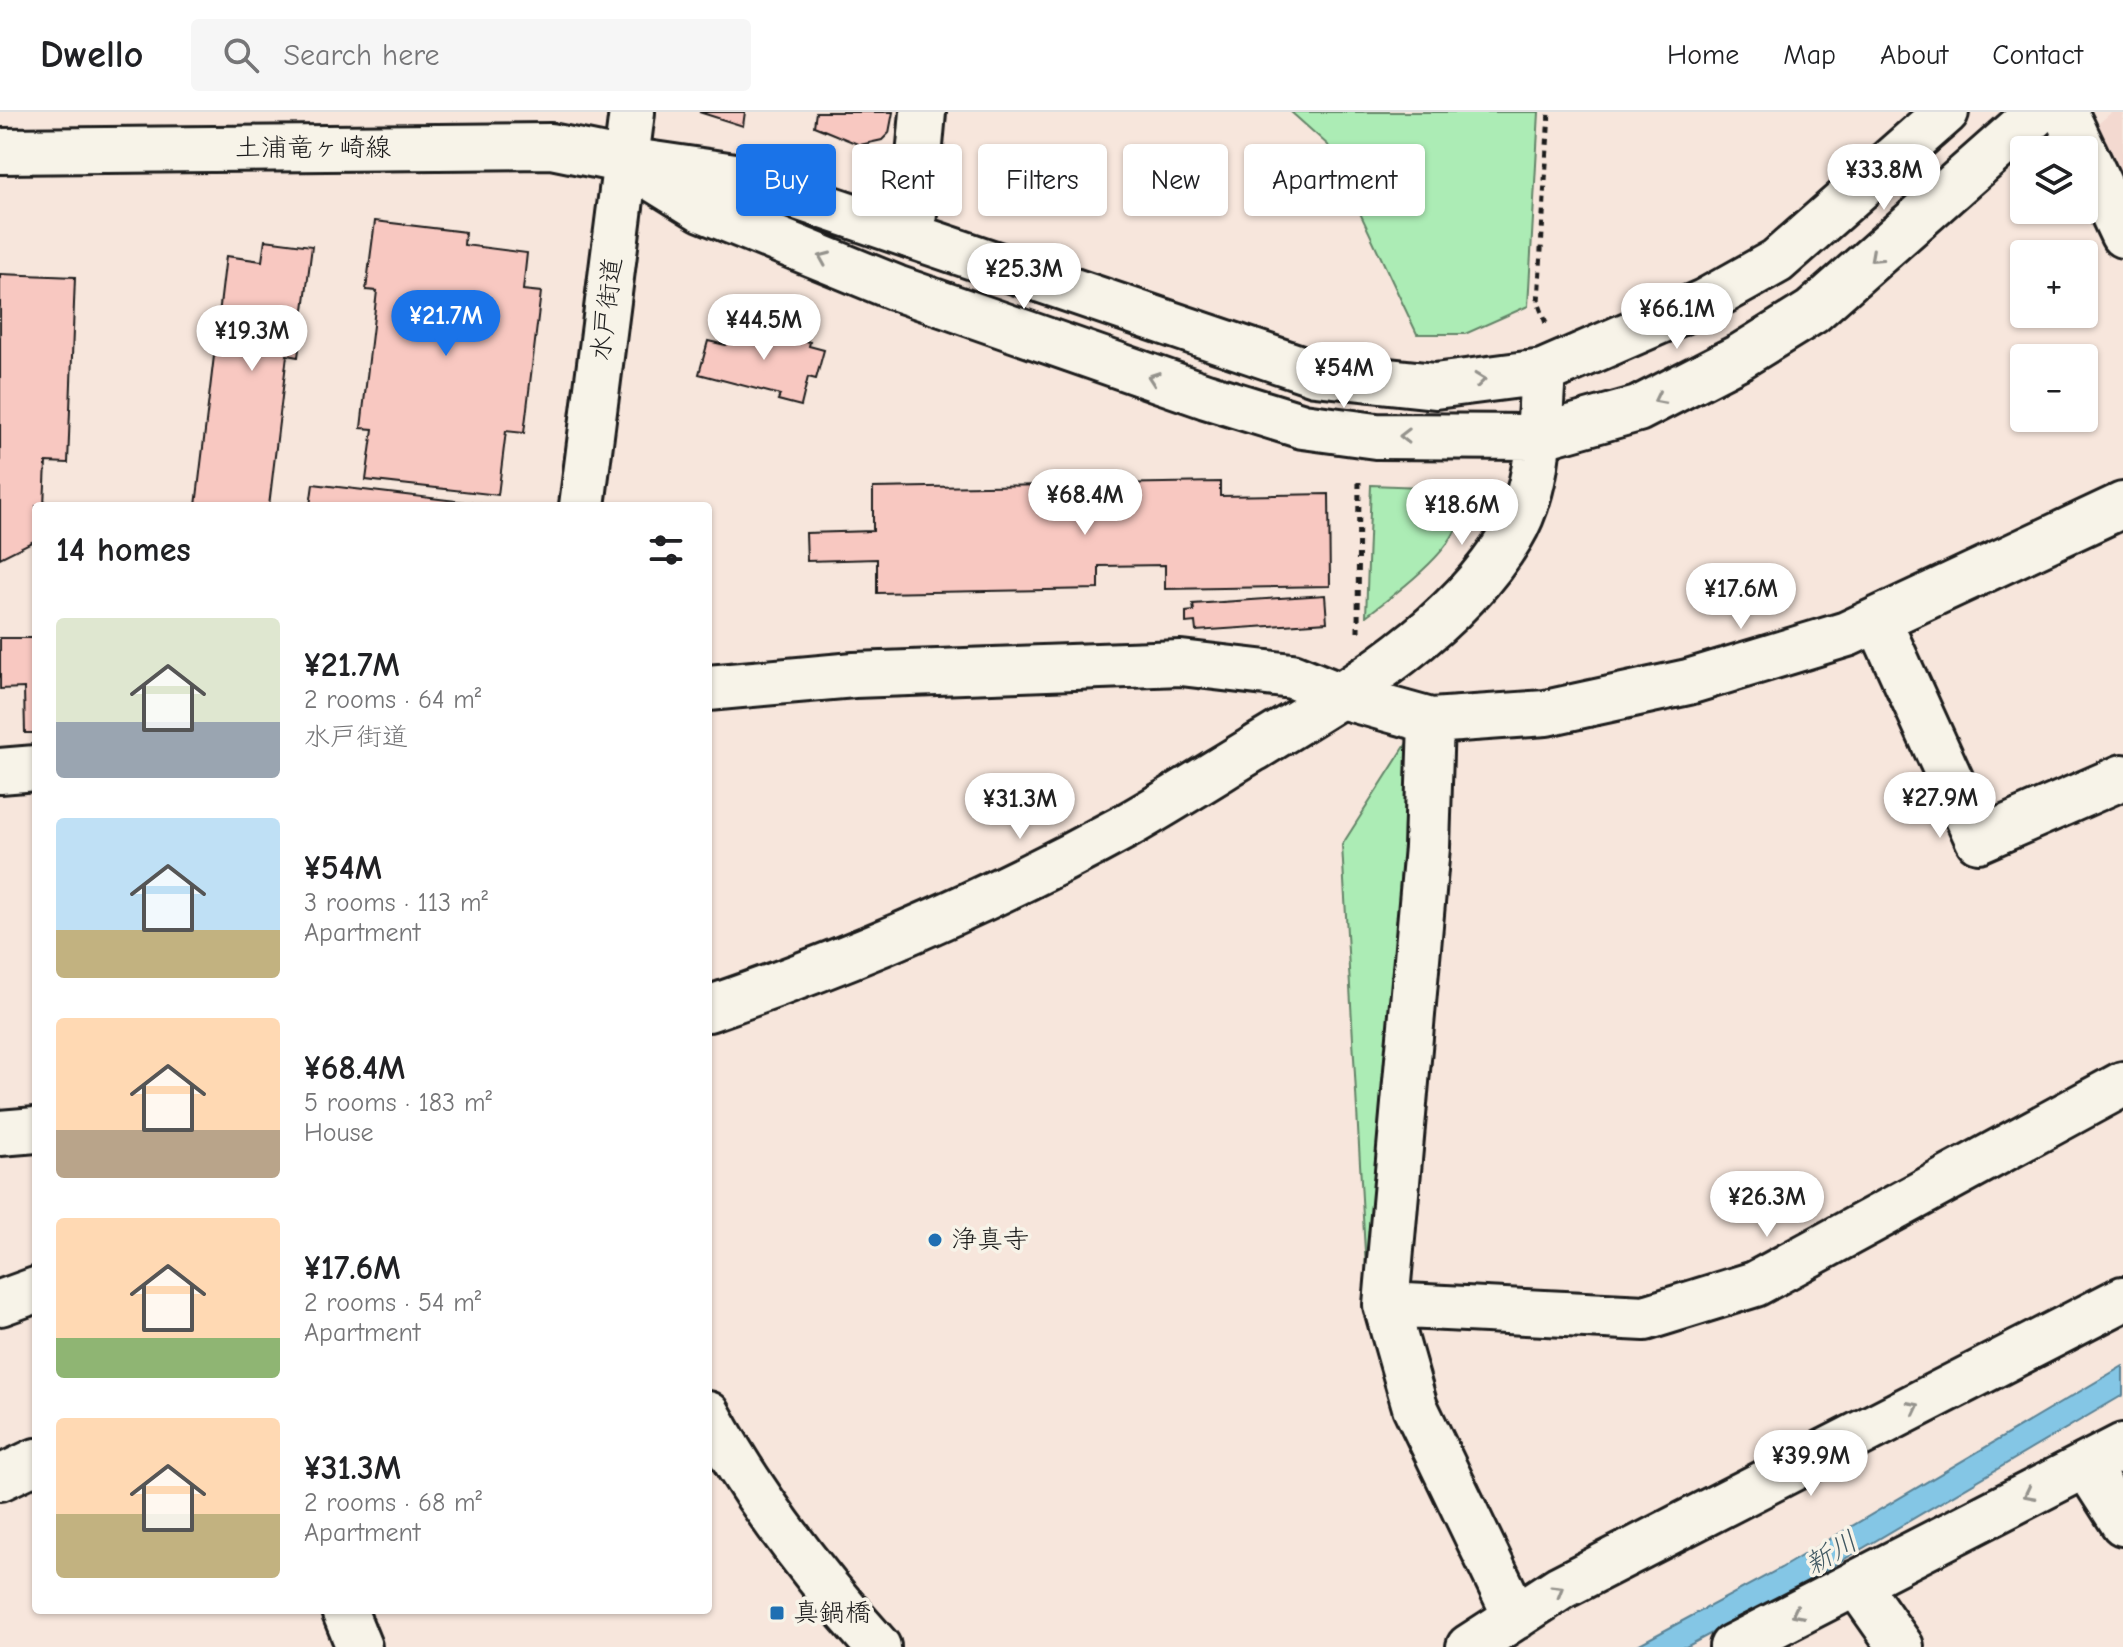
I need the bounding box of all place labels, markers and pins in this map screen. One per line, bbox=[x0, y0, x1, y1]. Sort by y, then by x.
pin: ¥33.8M bbox=[1819, 144, 1949, 212]
pin: ¥25.3M bbox=[959, 243, 1089, 311]
pin: ¥66.1M bbox=[1612, 283, 1742, 351]
pin: ¥21.7M bbox=[381, 290, 511, 358]
pin: ¥44.5M bbox=[699, 294, 829, 362]
pin: ¥19.3M bbox=[187, 305, 317, 373]
pin: ¥54M bbox=[1297, 342, 1391, 410]
pin: ¥68.4M bbox=[1020, 469, 1150, 537]
pin: ¥18.6M bbox=[1397, 479, 1527, 547]
pin: ¥17.6M bbox=[1676, 563, 1806, 631]
pin: ¥27.9M bbox=[1875, 772, 2005, 840]
pin: ¥31.3M bbox=[955, 773, 1085, 841]
pin: ¥26.3M bbox=[1702, 1171, 1832, 1239]
place label: 浄真寺 bbox=[951, 1225, 1029, 1255]
marker: 浄真寺 bbox=[926, 1231, 944, 1249]
pin: ¥39.9M bbox=[1746, 1430, 1876, 1498]
place label: 真鍋橋 bbox=[793, 1598, 871, 1628]
marker: 真鍋橋 bbox=[768, 1604, 786, 1622]

